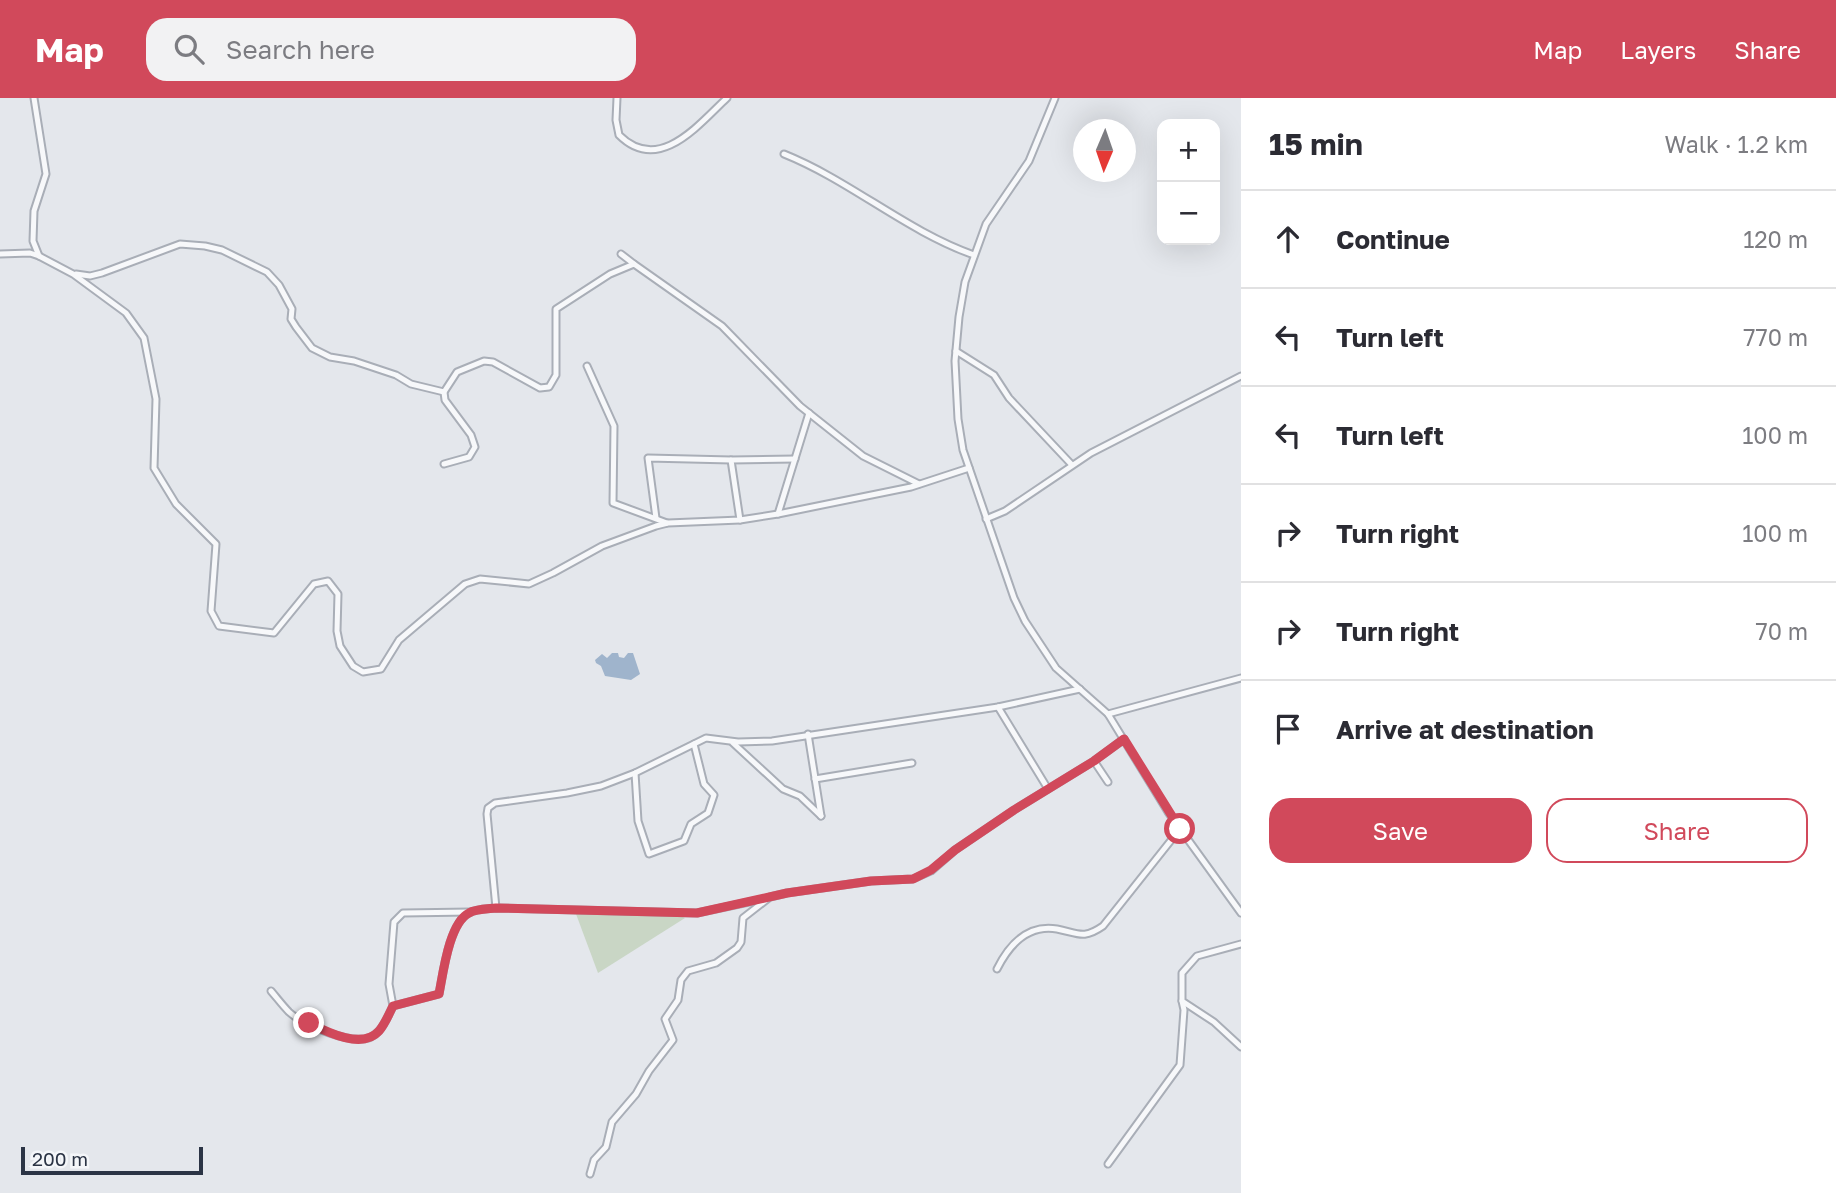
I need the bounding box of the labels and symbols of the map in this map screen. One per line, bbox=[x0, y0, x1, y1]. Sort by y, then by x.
north arrow bbox=[1073, 119, 1136, 182]
route start bbox=[1164, 813, 1195, 844]
route end bbox=[293, 1007, 324, 1038]
scale bar bbox=[21, 1144, 203, 1176]

